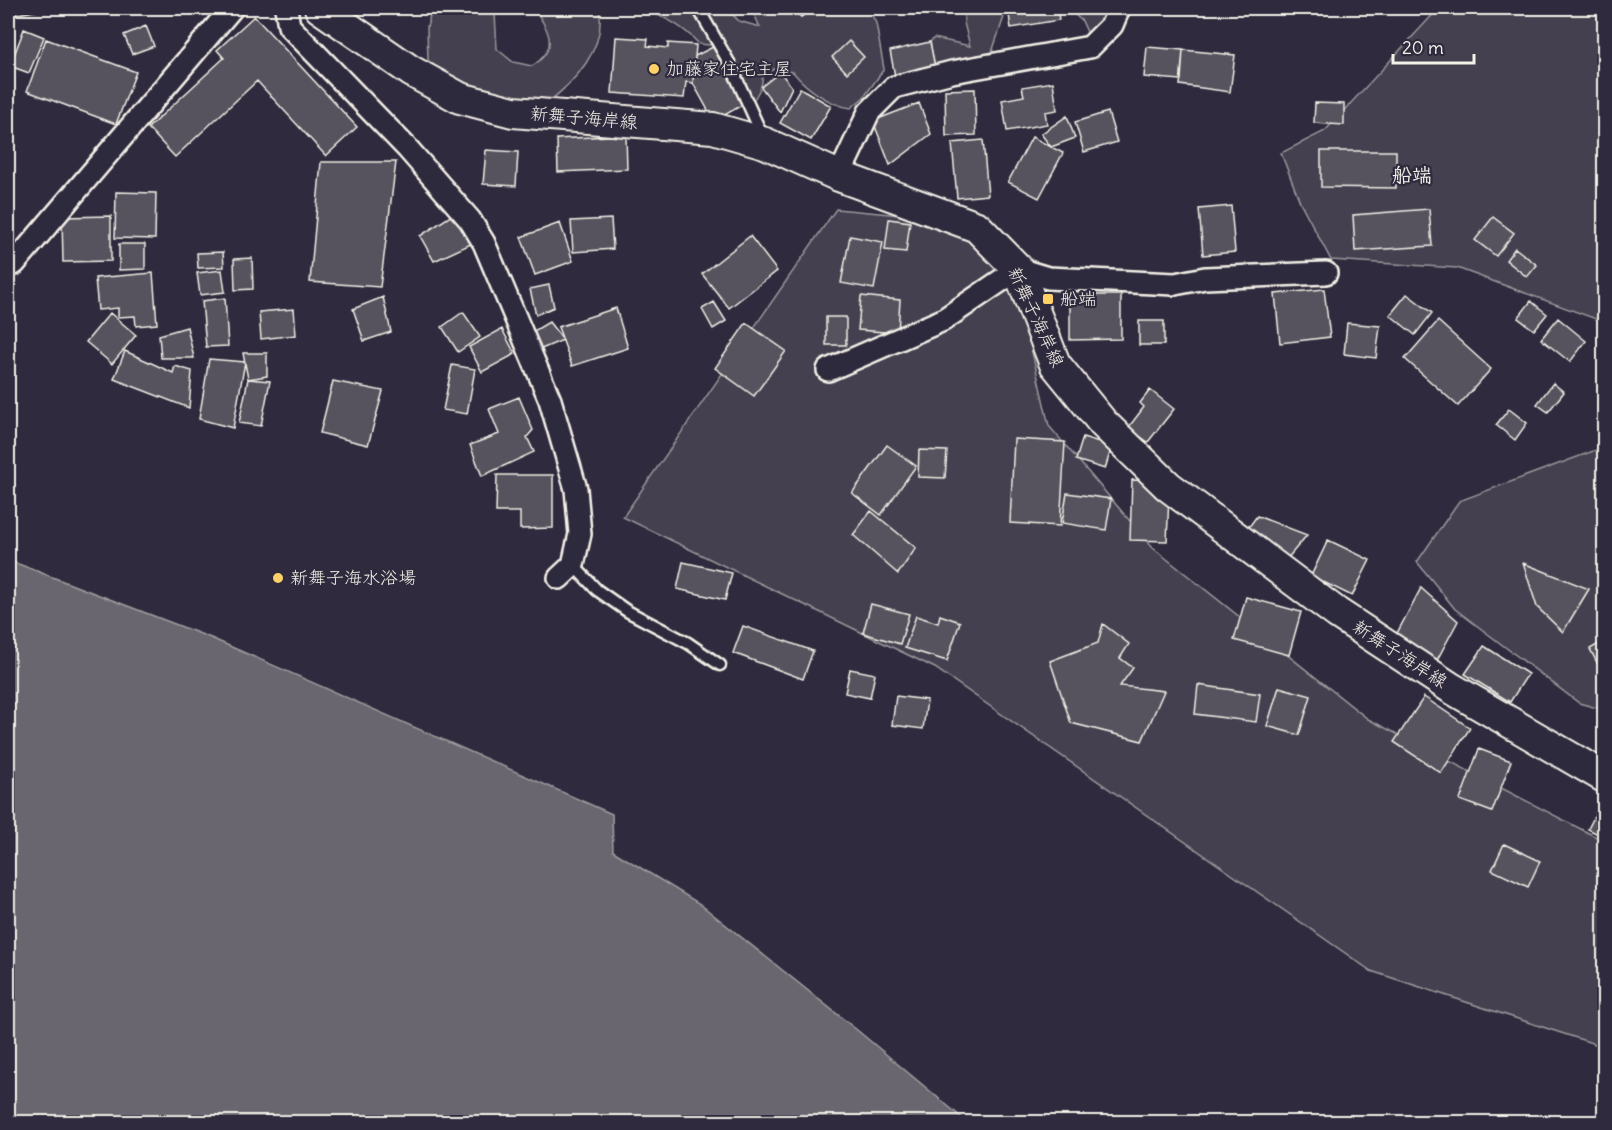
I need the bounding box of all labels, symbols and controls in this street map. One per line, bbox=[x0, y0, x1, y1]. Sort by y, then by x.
scale bar bbox=[1393, 27, 1474, 65]
text: 20 m bbox=[1402, 36, 1444, 59]
place label: 加藤家住宅主屋 bbox=[666, 57, 792, 80]
marker: 加藤家住宅主屋 bbox=[647, 62, 661, 76]
street label: 新舞子海岸線 bbox=[529, 101, 639, 134]
district label: 船端 bbox=[1392, 162, 1432, 187]
street label: 新舞子海岸線 bbox=[1003, 263, 1070, 371]
place label: 船端 bbox=[1060, 287, 1096, 310]
marker: 船端 bbox=[1041, 292, 1055, 306]
place label: 新舞子海水浴場 bbox=[290, 566, 416, 589]
marker: 新舞子海水浴場 bbox=[271, 571, 285, 585]
street label: 新舞子海岸線 bbox=[1349, 615, 1452, 693]

